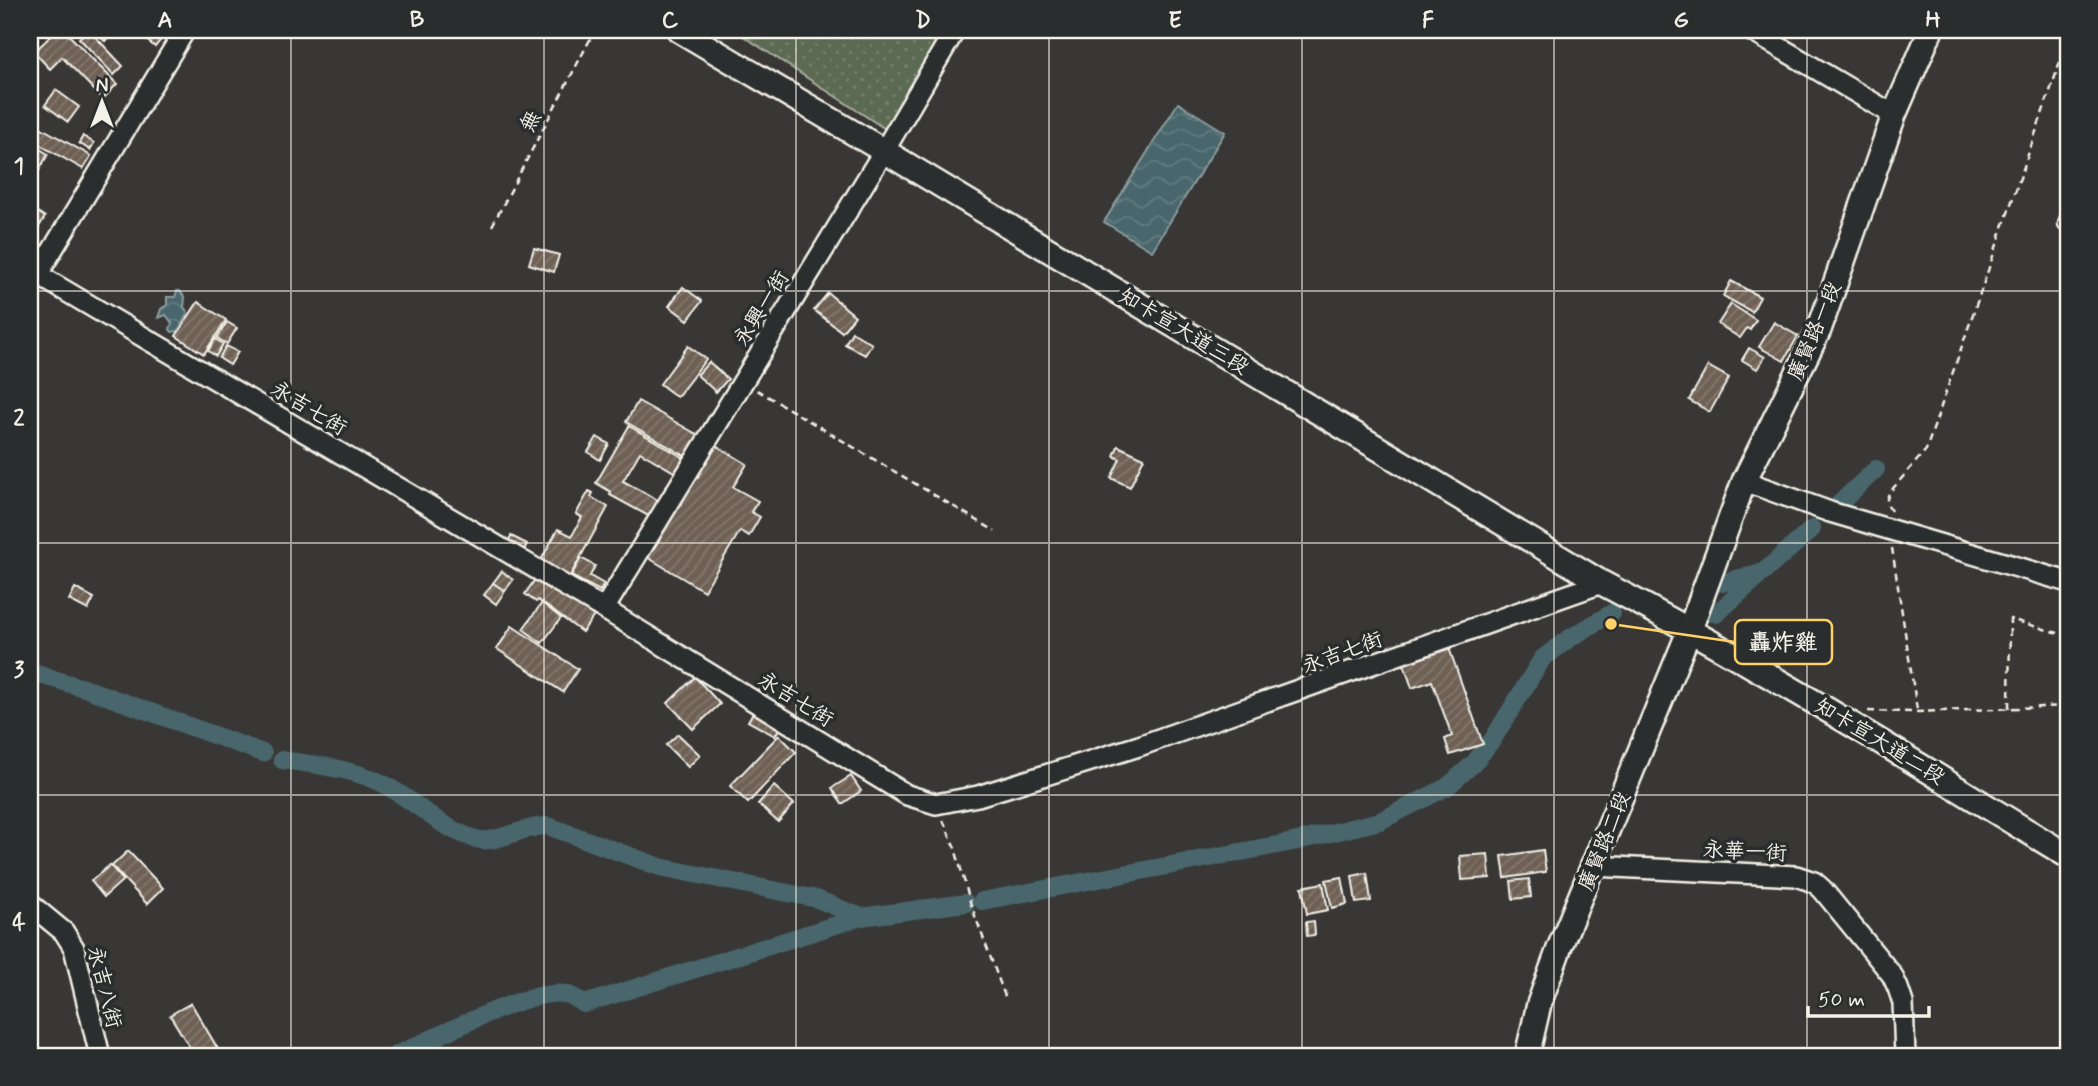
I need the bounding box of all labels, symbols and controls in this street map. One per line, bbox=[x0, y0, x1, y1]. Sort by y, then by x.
text: A bbox=[157, 6, 173, 36]
text: B bbox=[410, 6, 425, 36]
text: C bbox=[662, 6, 679, 36]
text: D bbox=[915, 6, 931, 36]
text: E bbox=[1168, 6, 1182, 36]
text: F bbox=[1422, 6, 1434, 36]
text: G bbox=[1673, 6, 1689, 36]
text: H bbox=[1925, 6, 1941, 36]
north arrow bbox=[66, 66, 136, 136]
text: N bbox=[96, 74, 108, 99]
street label: 無 bbox=[514, 106, 548, 137]
text: 1 bbox=[14, 152, 24, 182]
street label: 永興一街 bbox=[728, 265, 796, 352]
street label: 廣賢路一段 bbox=[1782, 278, 1848, 385]
street label: 知卡宣大道三段 bbox=[1113, 282, 1254, 382]
street label: 永吉七街 bbox=[265, 375, 352, 442]
text: 2 bbox=[13, 404, 25, 434]
callout: 轟炸雞 bbox=[1735, 620, 1832, 664]
street label: 永吉七街 bbox=[1298, 625, 1387, 680]
text: 轟炸雞 bbox=[1749, 629, 1818, 659]
text: 3 bbox=[14, 656, 25, 686]
street label: 永吉七街 bbox=[752, 666, 839, 734]
street label: 知卡宣大道二段 bbox=[1809, 692, 1950, 792]
street label: 廣賢路二段 bbox=[1572, 787, 1638, 895]
street label: 永華一街 bbox=[1702, 836, 1788, 868]
text: 4 bbox=[12, 908, 26, 938]
street label: 永吉八街 bbox=[80, 943, 128, 1031]
scale bar bbox=[1808, 974, 1928, 1018]
text: 50 m bbox=[1818, 986, 1865, 1014]

